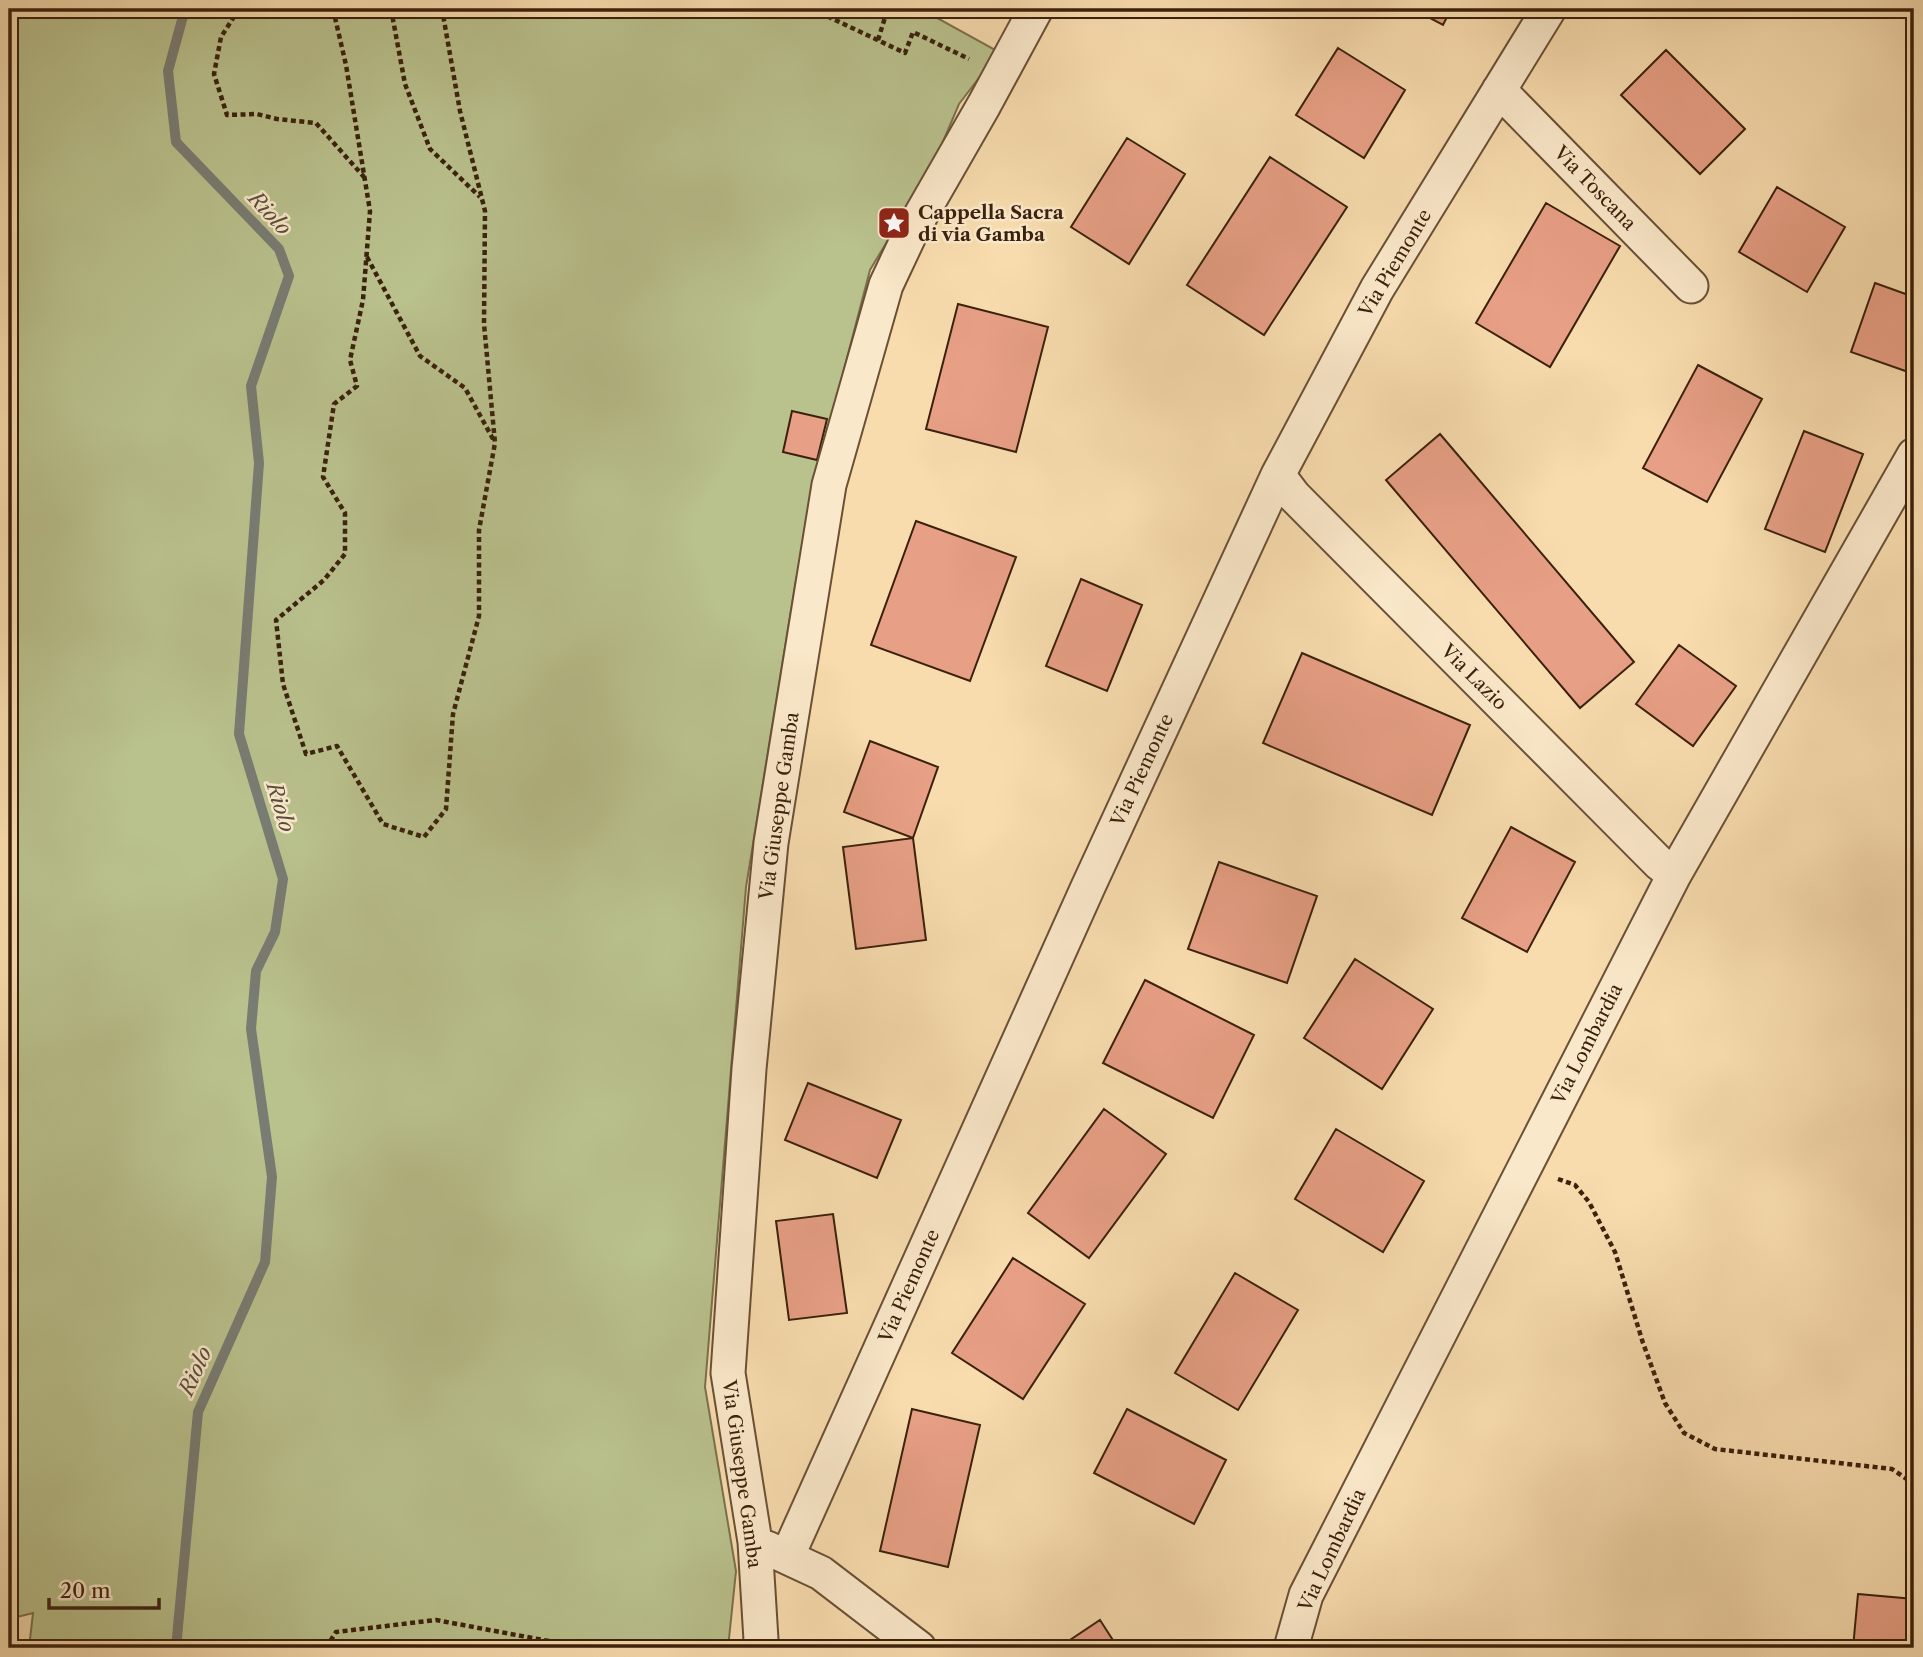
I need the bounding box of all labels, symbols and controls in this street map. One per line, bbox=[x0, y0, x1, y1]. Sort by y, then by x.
street label: Via Toscana bbox=[1548, 140, 1641, 235]
water label: Riolo bbox=[242, 184, 297, 240]
place label: Cappella Sacra di via Gamba bbox=[918, 201, 1065, 246]
place icon: Cappella Sacra di via Gamba bbox=[875, 204, 913, 242]
street label: Via Piemonte bbox=[1353, 205, 1436, 322]
street label: Via Lazio bbox=[1435, 638, 1512, 715]
street label: Via Giuseppe Gamba bbox=[754, 710, 804, 903]
street label: Via Piemonte bbox=[1105, 710, 1178, 831]
water label: Riolo bbox=[261, 777, 300, 835]
street label: Via Lombardia bbox=[1546, 980, 1627, 1109]
street label: Via Piemonte bbox=[873, 1226, 944, 1347]
water label: Riolo bbox=[172, 1342, 217, 1401]
street label: Via Giuseppe Gamba bbox=[717, 1377, 767, 1570]
street label: Via Lombardia bbox=[1293, 1485, 1370, 1616]
scale bar bbox=[49, 1566, 159, 1610]
text: 20 m bbox=[60, 1578, 111, 1603]

